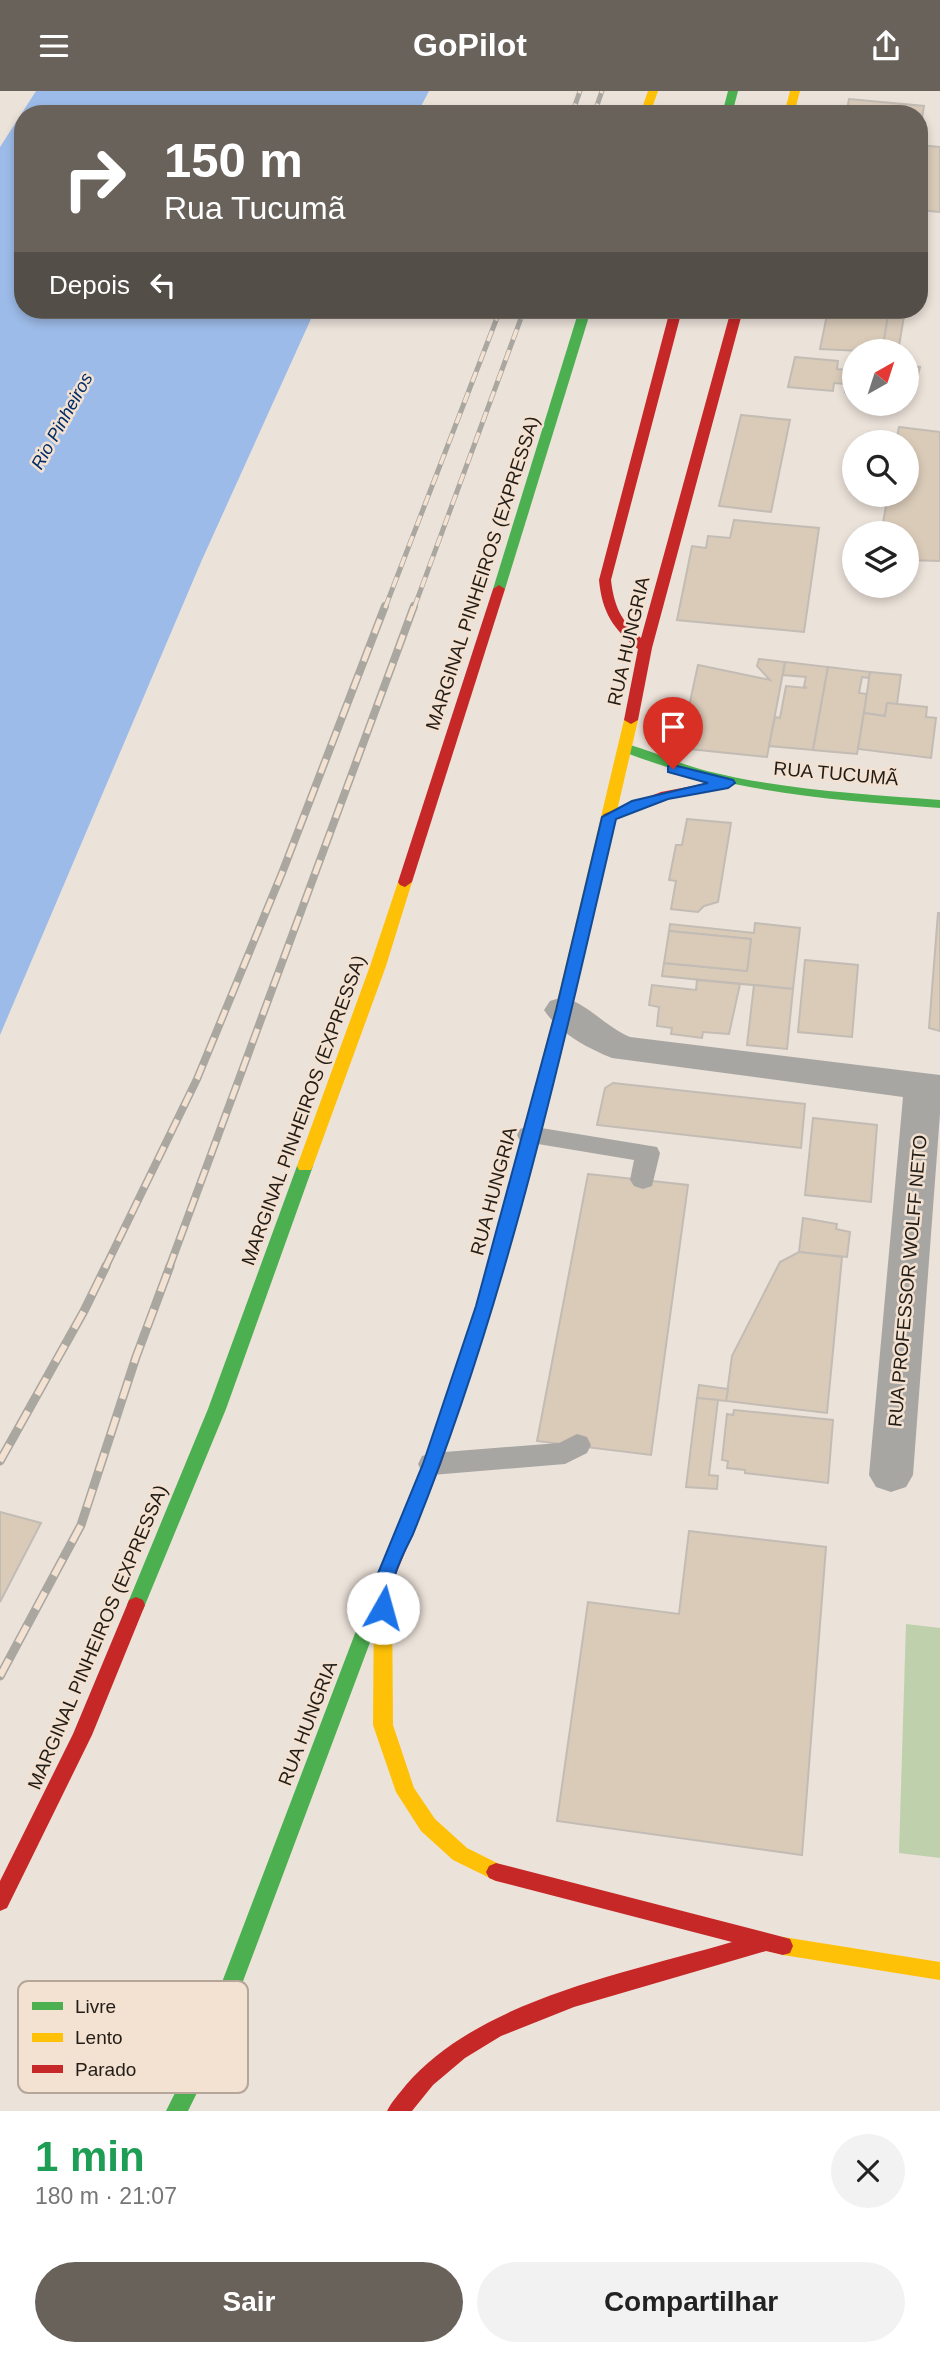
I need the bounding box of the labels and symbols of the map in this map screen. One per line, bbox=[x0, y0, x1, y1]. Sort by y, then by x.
north arrow bbox=[842, 339, 919, 417]
water label: Rio Pinheiros bbox=[27, 369, 97, 473]
street label: MARGINAL PINHEIROS (EXPRESSA) bbox=[422, 414, 543, 733]
street label: RUA HUNGRIA bbox=[603, 574, 654, 708]
pin bbox=[643, 697, 703, 769]
street label: RUA TUCUMÃ bbox=[773, 758, 900, 789]
street label: MARGINAL PINHEIROS (EXPRESSA) bbox=[237, 952, 370, 1268]
street label: RUA HUNGRIA bbox=[466, 1124, 521, 1258]
street label: RUA PROFESSOR WOLFF NETO bbox=[884, 1134, 931, 1428]
street label: MARGINAL PINHEIROS (EXPRESSA) bbox=[24, 1482, 171, 1793]
position arrow bbox=[346, 1571, 420, 1645]
street label: RUA HUNGRIA bbox=[274, 1658, 341, 1789]
legend bbox=[18, 1981, 248, 2093]
text: Livre bbox=[75, 1996, 116, 2017]
text: Lento bbox=[75, 2027, 123, 2048]
text: Parado bbox=[75, 2059, 136, 2080]

